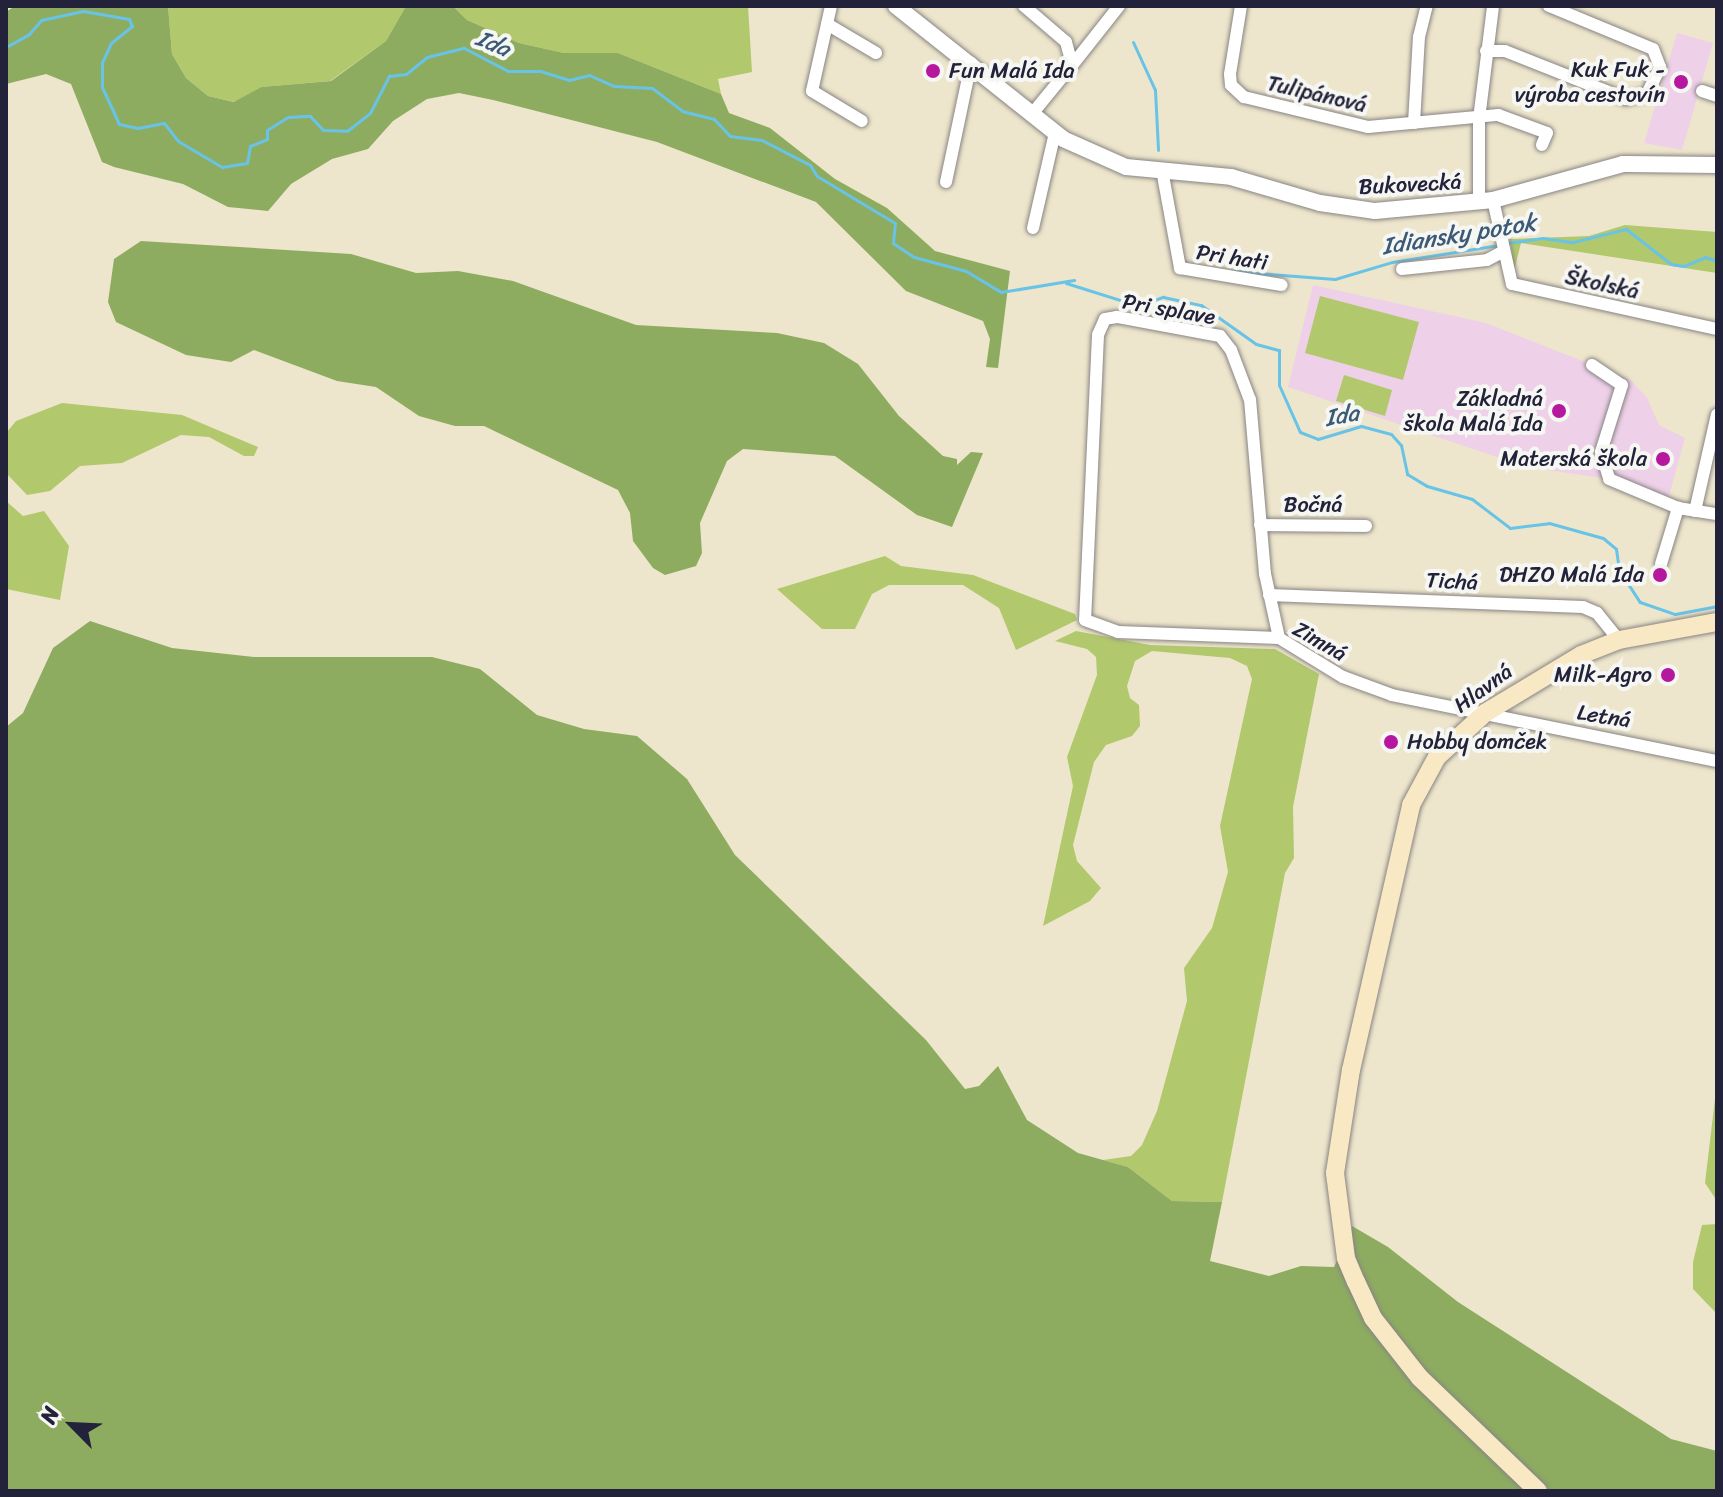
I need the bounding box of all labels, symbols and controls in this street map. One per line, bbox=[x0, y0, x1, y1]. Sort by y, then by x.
water label: Ida bbox=[472, 24, 514, 64]
place label: Kuk Fuk - výroba cestovín bbox=[1514, 56, 1665, 108]
place label: Fun Malá Ida bbox=[949, 58, 1074, 84]
marker: Fun Malá Ida bbox=[924, 62, 942, 80]
street label: Tulipánová bbox=[1265, 70, 1369, 118]
marker: Kuk Fuk - výroba cestovín bbox=[1672, 73, 1690, 91]
street label: Bukovecká bbox=[1358, 168, 1462, 200]
water label: Idiansky potok bbox=[1380, 209, 1538, 261]
street label: Pri hati bbox=[1194, 238, 1270, 276]
street label: Školská bbox=[1563, 263, 1641, 305]
street label: Pri splave bbox=[1120, 288, 1218, 330]
place label: Základná škola Malá Ida bbox=[1404, 385, 1543, 436]
water label: Ida bbox=[1323, 399, 1361, 433]
marker: Základná škola Malá Ida bbox=[1550, 402, 1568, 420]
place label: Materská škola bbox=[1500, 446, 1647, 472]
marker: Materská škola bbox=[1654, 450, 1672, 468]
street label: Bočná bbox=[1284, 492, 1342, 518]
place label: DHZO Malá Ida bbox=[1499, 562, 1644, 588]
street label: Tichá bbox=[1425, 566, 1479, 596]
marker: DHZO Malá Ida bbox=[1651, 566, 1669, 584]
street label: Zimná bbox=[1288, 615, 1352, 667]
street label: Hlavná bbox=[1448, 658, 1518, 718]
place label: Milk-Agro bbox=[1554, 662, 1652, 688]
marker: Milk-Agro bbox=[1659, 666, 1677, 684]
street label: Letná bbox=[1575, 699, 1633, 733]
place label: Hobby domček bbox=[1407, 729, 1548, 755]
marker: Hobby domček bbox=[1382, 733, 1400, 751]
north arrow bbox=[32, 1385, 112, 1465]
text: N bbox=[29, 1400, 71, 1430]

